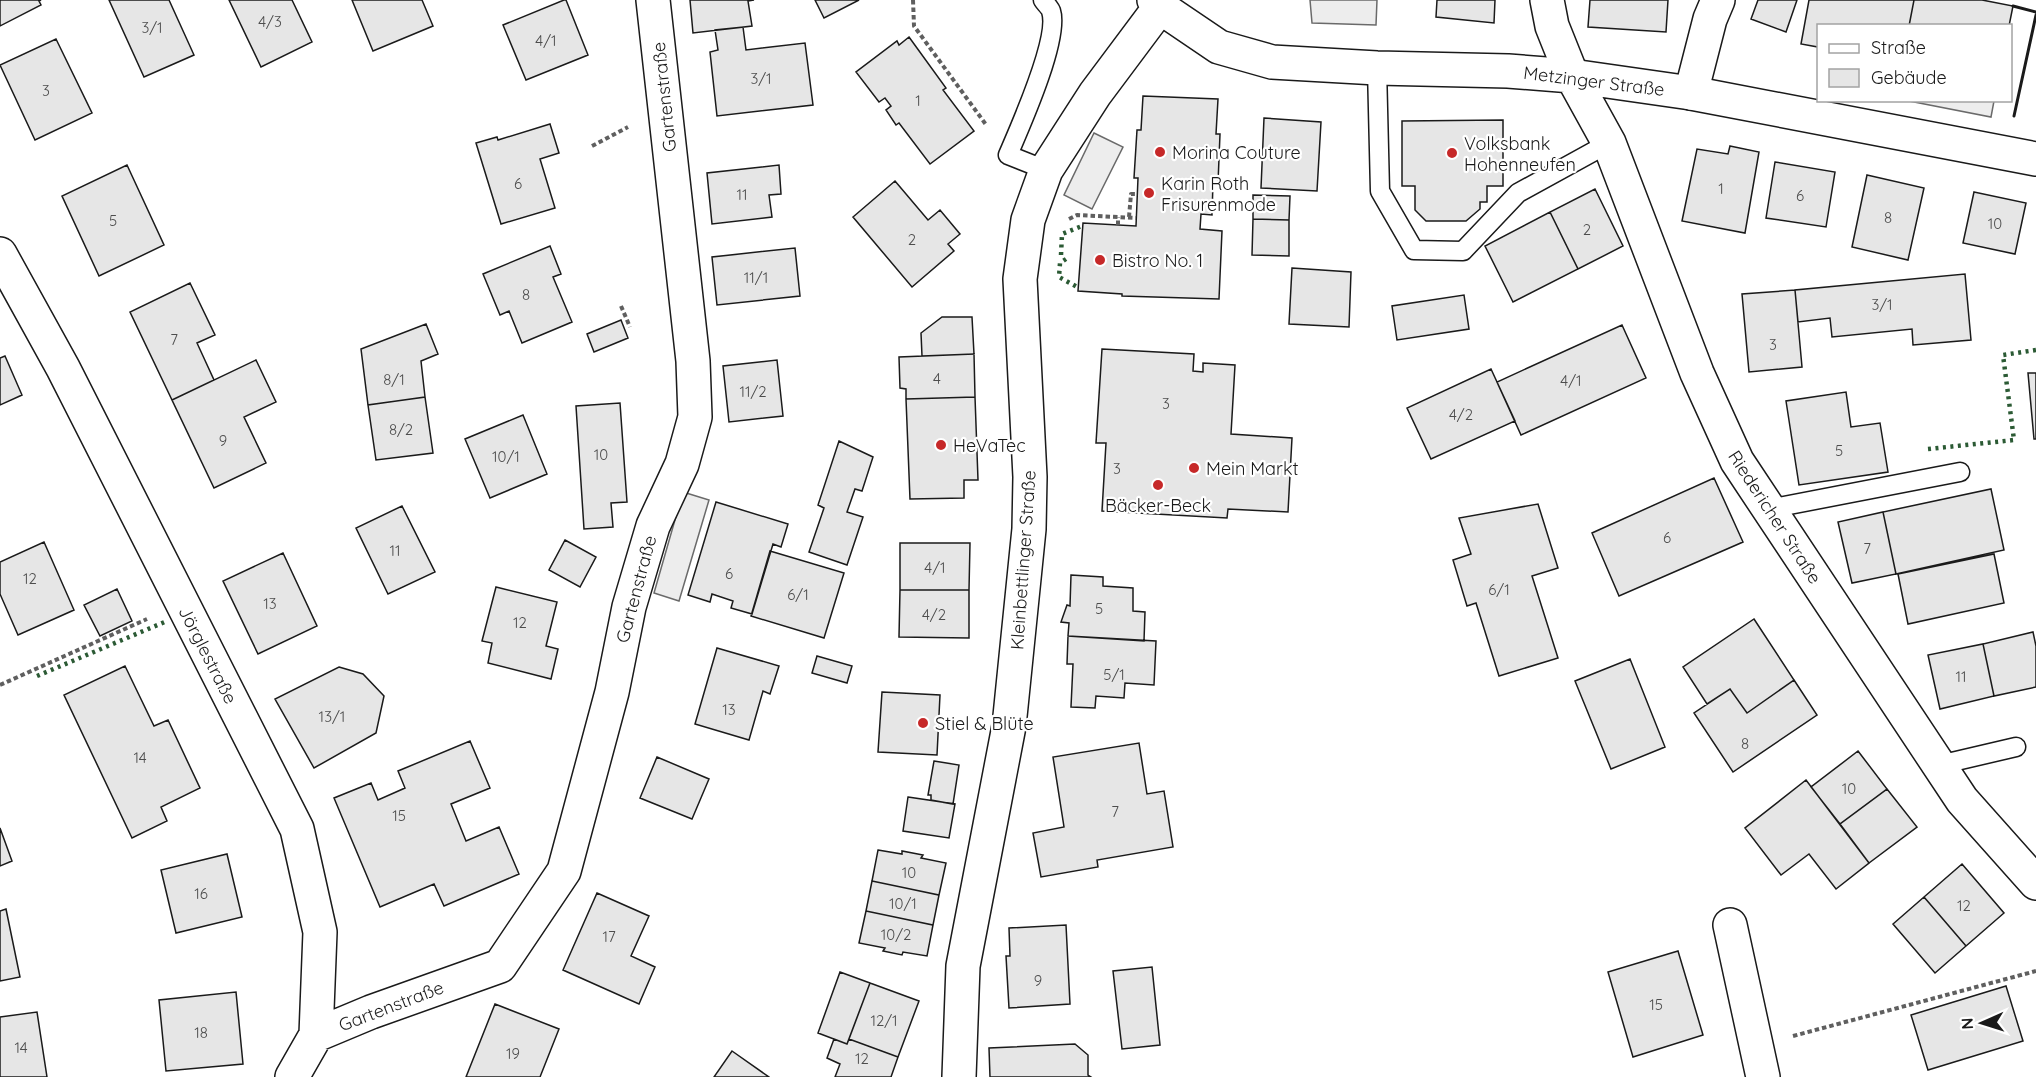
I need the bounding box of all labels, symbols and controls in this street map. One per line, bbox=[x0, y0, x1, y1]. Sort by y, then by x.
house number: 4/3 bbox=[258, 12, 282, 31]
house number: 3/1 bbox=[141, 18, 163, 37]
legend bbox=[1817, 24, 2012, 102]
house number: 4/1 bbox=[535, 31, 557, 50]
text: Straße bbox=[1871, 36, 1926, 59]
street label: Gartenstraße bbox=[647, 41, 681, 153]
street label: Metzinger Straße bbox=[1522, 61, 1666, 101]
text: Gebäude bbox=[1871, 66, 1947, 89]
house number: 3/1 bbox=[750, 69, 772, 88]
house number: 3 bbox=[42, 81, 50, 100]
house number: 1 bbox=[915, 91, 921, 110]
place label: Volksbank Hohenneufen bbox=[1464, 132, 1576, 176]
place label: Morina Couture bbox=[1172, 141, 1301, 164]
marker: Morina Couture bbox=[1153, 145, 1167, 159]
marker: Volksbank Hohenneufen bbox=[1445, 146, 1459, 160]
place label: Karin Roth Frisurenmode bbox=[1161, 172, 1276, 216]
house number: 6 bbox=[514, 174, 522, 193]
house number: 1 bbox=[1718, 179, 1724, 198]
house number: 11 bbox=[736, 185, 748, 204]
marker: Karin Roth Frisurenmode bbox=[1142, 186, 1156, 200]
house number: 6 bbox=[1796, 186, 1804, 205]
house number: 8 bbox=[1884, 208, 1892, 227]
house number: 5 bbox=[109, 211, 117, 230]
house number: 10 bbox=[1988, 214, 2002, 233]
house number: 2 bbox=[1583, 220, 1591, 239]
house number: 2 bbox=[908, 230, 916, 249]
place label: Bistro No. 1 bbox=[1112, 249, 1203, 272]
marker: Bistro No. 1 bbox=[1093, 253, 1107, 267]
house number: 11/1 bbox=[744, 268, 768, 287]
house number: 8 bbox=[522, 285, 530, 304]
house number: 3/1 bbox=[1871, 295, 1893, 314]
house number: 7 bbox=[170, 330, 178, 349]
house number: 3 bbox=[1769, 335, 1777, 354]
house number: 4 bbox=[933, 369, 941, 388]
house number: 8/1 bbox=[383, 370, 405, 389]
house number: 4/1 bbox=[1560, 371, 1582, 390]
house number: 11/2 bbox=[739, 382, 767, 401]
house number: 3 bbox=[1162, 394, 1170, 413]
house number: 4/2 bbox=[1449, 405, 1473, 424]
house number: 8/2 bbox=[389, 420, 413, 439]
house number: 9 bbox=[219, 431, 227, 450]
place label: HeVaTec bbox=[953, 434, 1025, 457]
marker: HeVaTec bbox=[934, 438, 948, 452]
house number: 5 bbox=[1835, 441, 1843, 460]
house number: 10 bbox=[594, 445, 608, 464]
street label: Riedericher Straße bbox=[1723, 446, 1827, 588]
house number: 10/1 bbox=[492, 447, 520, 466]
place label: Mein Markt bbox=[1206, 457, 1299, 480]
house number: 3 bbox=[1113, 459, 1121, 478]
marker: Mein Markt bbox=[1187, 461, 1201, 475]
street label: Kleinbettlinger Straße bbox=[1005, 469, 1041, 651]
marker: Bäcker-Beck bbox=[1151, 478, 1165, 492]
place label: Bäcker-Beck bbox=[1105, 494, 1211, 517]
house number: 6 bbox=[1663, 528, 1671, 547]
street label: Gartenstraße bbox=[611, 533, 661, 645]
house number: 7 bbox=[1863, 539, 1871, 558]
house number: 11 bbox=[389, 541, 401, 560]
house number: 4/1 bbox=[924, 558, 946, 577]
house number: 6 bbox=[725, 564, 733, 583]
house number: 12 bbox=[23, 569, 37, 588]
house number: 6/1 bbox=[1488, 580, 1510, 599]
house number: 6/1 bbox=[787, 585, 809, 604]
house number: 13 bbox=[263, 594, 277, 613]
house number: 5 bbox=[1095, 599, 1103, 618]
street label: Jörglestraße bbox=[174, 602, 242, 708]
house number: 4/2 bbox=[922, 605, 946, 624]
house number: 12 bbox=[513, 613, 527, 632]
house number: 5/1 bbox=[1103, 665, 1125, 684]
house number: 11 bbox=[1955, 667, 1967, 686]
house number: 13 bbox=[722, 700, 736, 719]
house number: 13/1 bbox=[319, 707, 345, 726]
place label: Stiel & Blüte bbox=[935, 712, 1034, 735]
marker: Stiel & Blüte bbox=[916, 716, 930, 730]
house number: 8 bbox=[1741, 734, 1749, 753]
house number: 14 bbox=[133, 748, 147, 767]
house number: 10 bbox=[1842, 779, 1856, 798]
house number: 7 bbox=[1111, 802, 1119, 821]
house number: 15 bbox=[392, 806, 406, 825]
house number: 10 bbox=[902, 863, 916, 882]
house number: 16 bbox=[194, 884, 208, 903]
house number: 10/1 bbox=[889, 894, 917, 913]
house number: 12 bbox=[1957, 896, 1971, 915]
house number: 10/2 bbox=[881, 925, 911, 944]
house number: 17 bbox=[602, 927, 616, 946]
house number: 9 bbox=[1034, 971, 1042, 990]
street label: Gartenstraße bbox=[335, 975, 447, 1037]
north arrow bbox=[1952, 993, 2012, 1053]
house number: 15 bbox=[1649, 995, 1663, 1014]
house number: 12/1 bbox=[870, 1011, 898, 1030]
text: N bbox=[1957, 1017, 1977, 1030]
house number: 18 bbox=[194, 1023, 208, 1042]
house number: 14 bbox=[14, 1038, 28, 1057]
house number: 19 bbox=[506, 1044, 520, 1063]
house number: 12 bbox=[855, 1049, 869, 1068]

